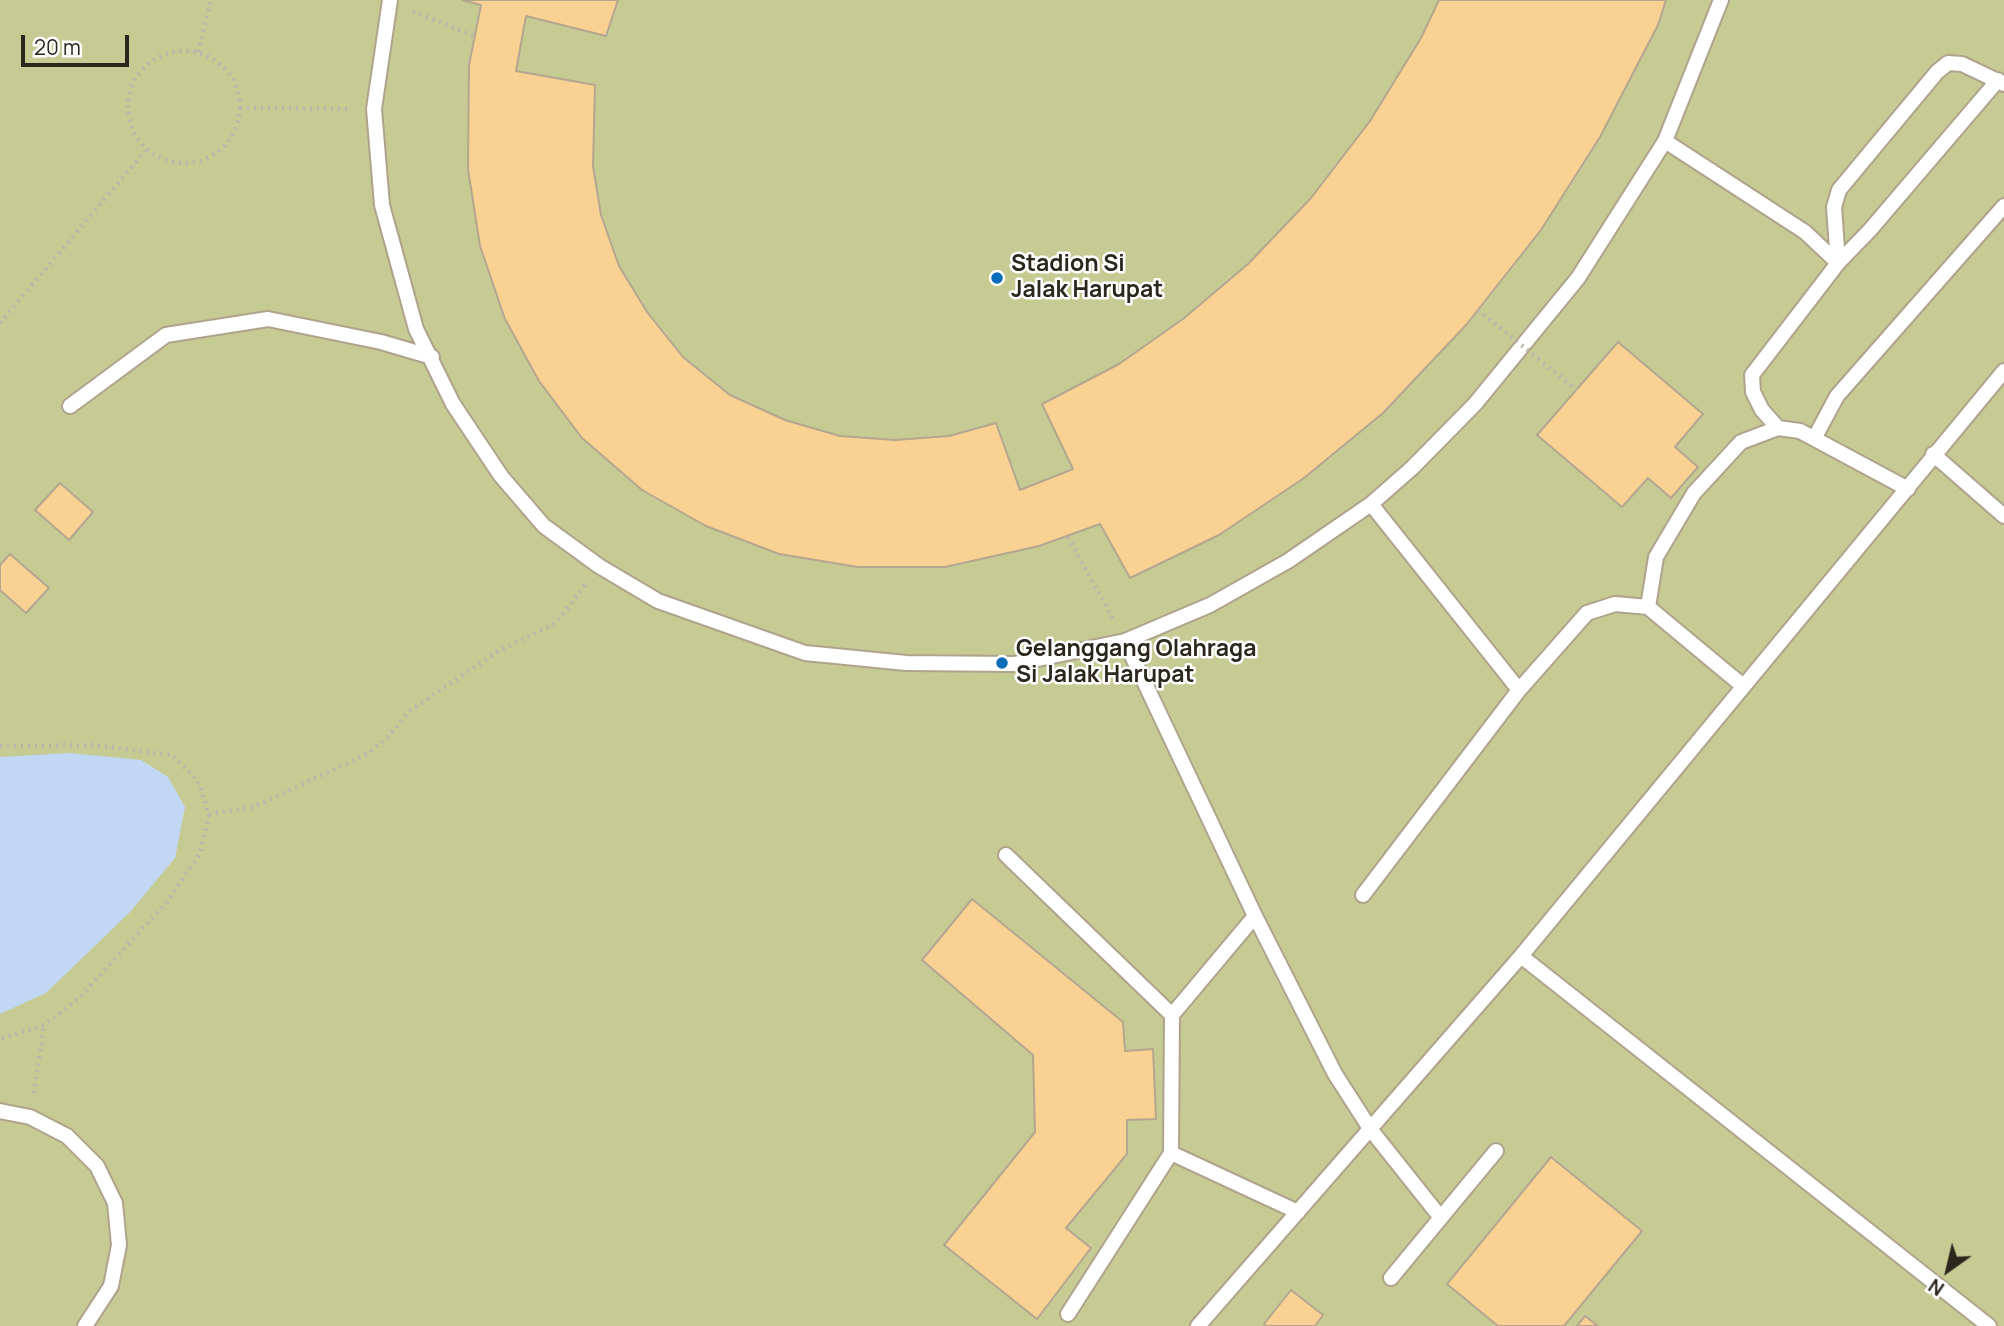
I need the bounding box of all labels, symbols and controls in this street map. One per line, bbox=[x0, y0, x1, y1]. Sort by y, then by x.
scale bar bbox=[24, 21, 133, 65]
text: 20 m bbox=[34, 33, 81, 61]
place label: Stadion Si Jalak Harupat bbox=[1011, 251, 1163, 305]
marker: Stadion Si Jalak Harupat bbox=[989, 270, 1005, 286]
place label: Gelanggang Olahraga Si Jalak Harupat bbox=[1016, 636, 1256, 690]
marker: Gelanggang Olahraga Si Jalak Harupat bbox=[994, 655, 1010, 671]
north arrow bbox=[1913, 1235, 1983, 1305]
text: N bbox=[1923, 1273, 1949, 1302]

